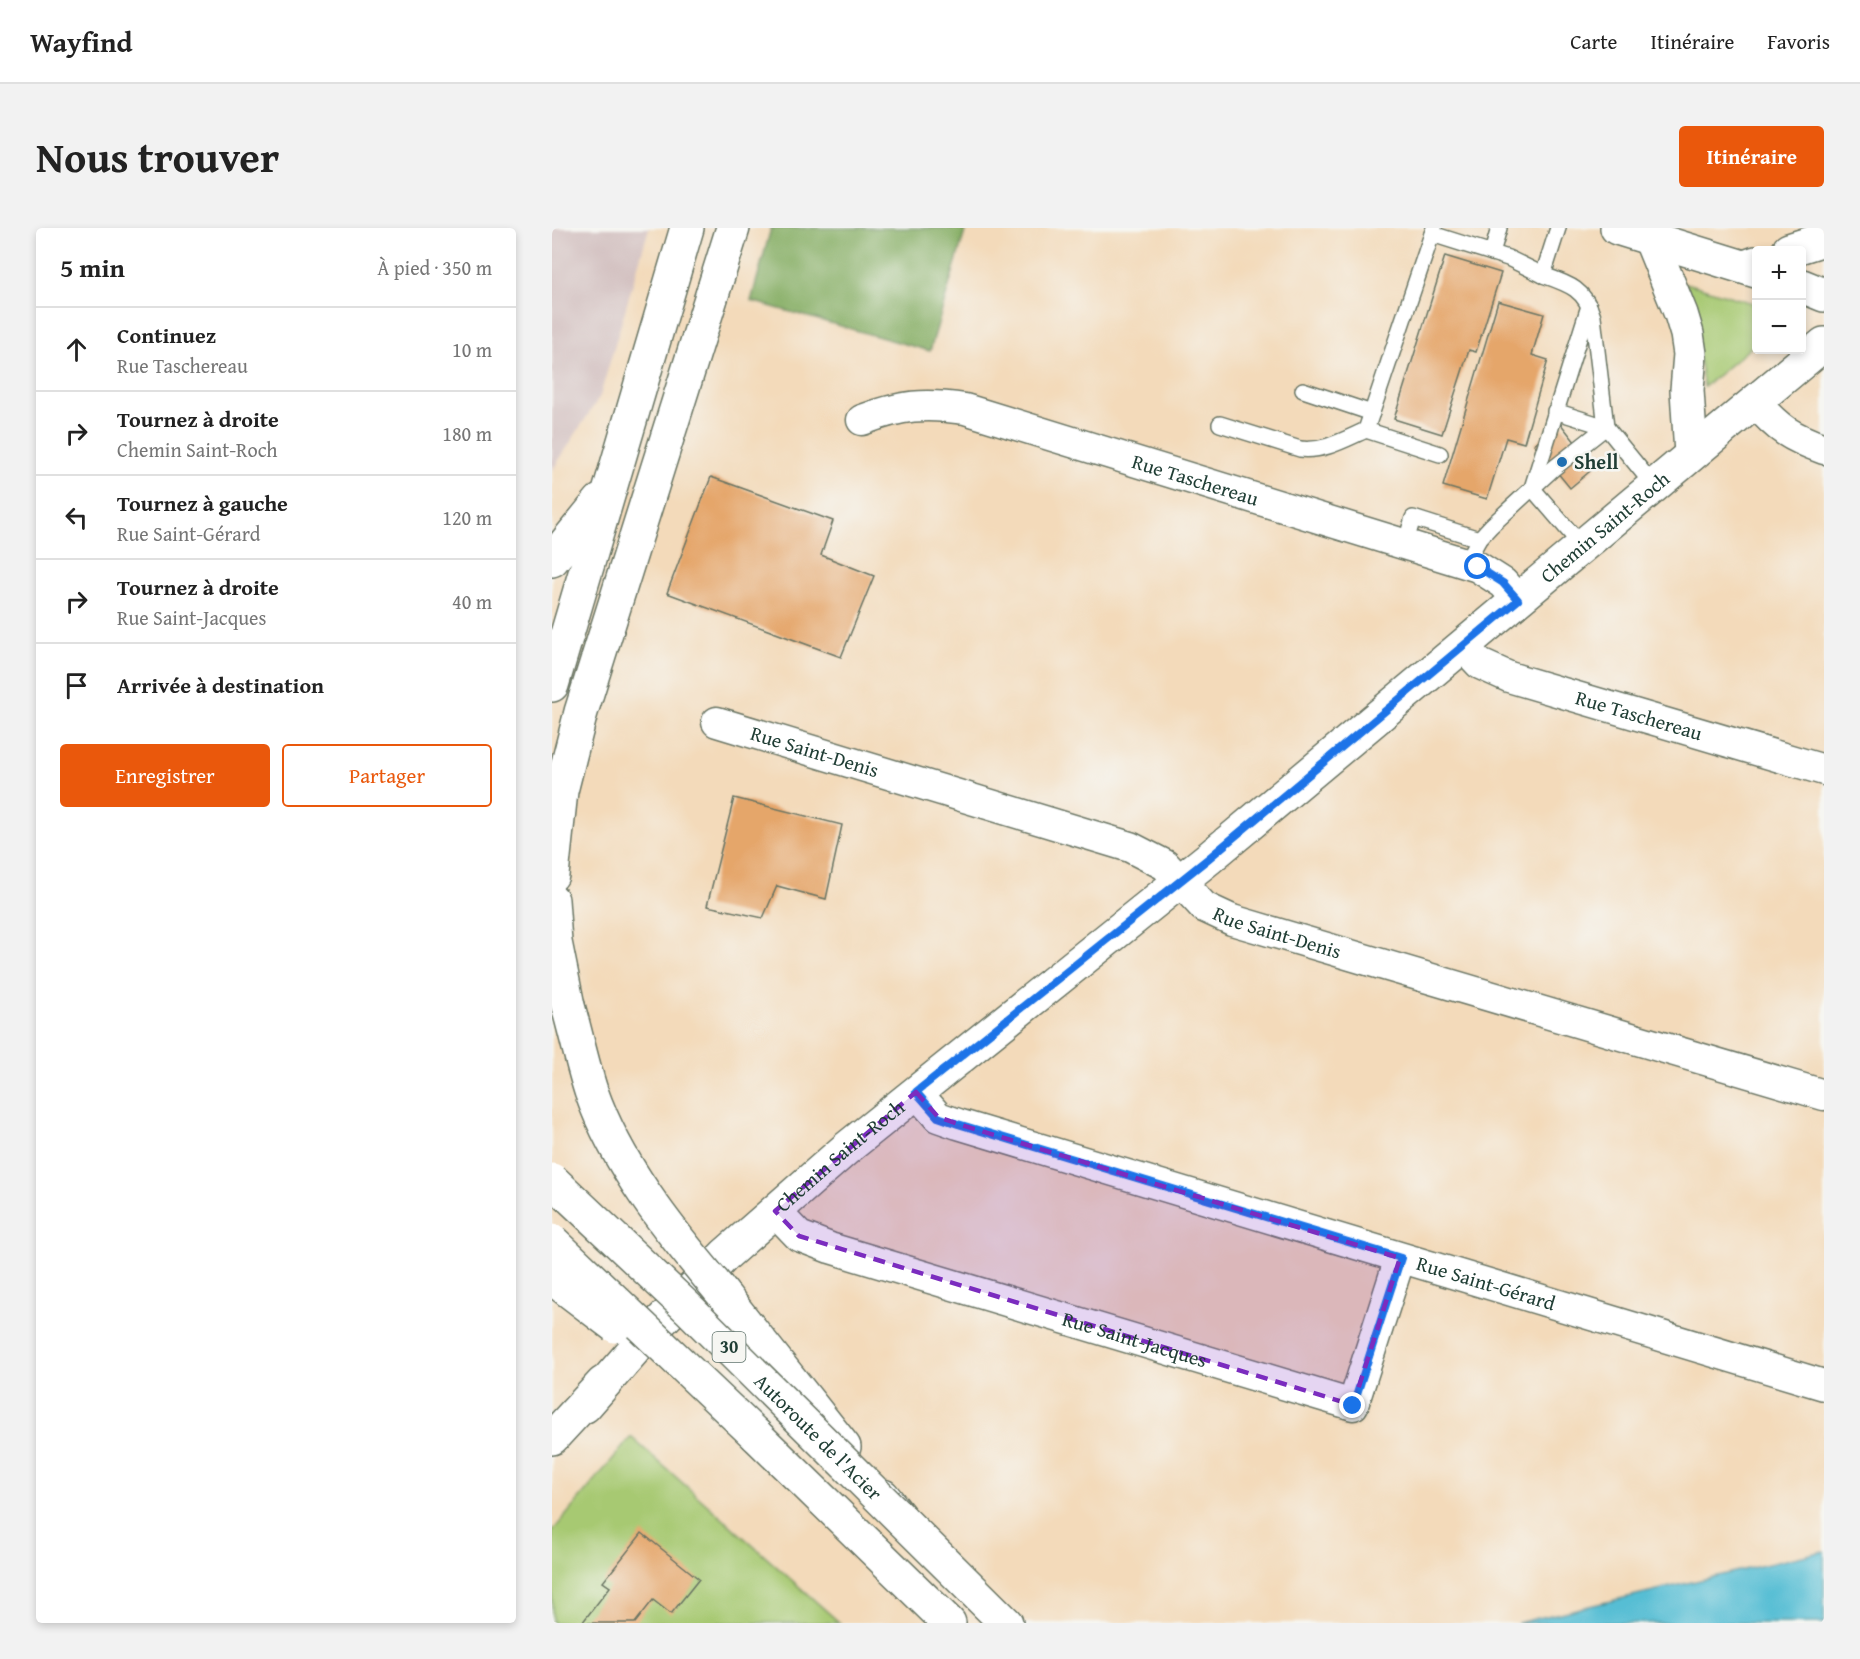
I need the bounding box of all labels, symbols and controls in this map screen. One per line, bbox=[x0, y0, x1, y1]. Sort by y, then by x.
text: Wayfind bbox=[30, 21, 132, 62]
text: Carte bbox=[1570, 26, 1617, 57]
text: Itinéraire bbox=[1650, 26, 1734, 57]
text: Favoris bbox=[1767, 26, 1830, 57]
text: Nous trouver bbox=[36, 126, 279, 187]
button: Itinéraire bbox=[1679, 126, 1824, 187]
map controls bbox=[1752, 246, 1806, 354]
button: + bbox=[1752, 246, 1806, 300]
text: 5 min bbox=[60, 248, 125, 287]
text: À pied · 350 m bbox=[377, 253, 492, 282]
button: − bbox=[1752, 300, 1806, 354]
text: Continuez bbox=[117, 319, 216, 351]
icon: ahead bbox=[60, 333, 93, 366]
text: 10 m bbox=[452, 335, 492, 364]
text: Rue Taschereau bbox=[117, 351, 248, 380]
text: Tournez à droite bbox=[117, 403, 279, 435]
icon: right bbox=[60, 417, 93, 450]
text: 180 m bbox=[442, 419, 492, 448]
text: Chemin Saint-Roch bbox=[117, 435, 278, 464]
street label: Rue Taschereau bbox=[1129, 446, 1262, 513]
place label: Shell bbox=[1574, 447, 1619, 476]
marker: Shell bbox=[1555, 455, 1569, 469]
street label: Chemin Saint-Roch bbox=[1534, 464, 1675, 589]
text: Tournez à gauche bbox=[117, 487, 288, 519]
icon: left bbox=[60, 501, 93, 534]
text: 120 m bbox=[442, 503, 492, 532]
text: Rue Saint-Gérard bbox=[117, 519, 261, 548]
route start bbox=[1464, 553, 1490, 579]
text: Tournez à droite bbox=[117, 571, 279, 603]
icon: right bbox=[60, 585, 93, 618]
text: 40 m bbox=[452, 587, 492, 616]
text: Rue Saint-Jacques bbox=[117, 603, 266, 632]
icon: arrive bbox=[60, 669, 93, 702]
text: Arrivée à destination bbox=[117, 669, 324, 701]
street label: Rue Taschereau bbox=[1572, 682, 1706, 747]
street label: Rue Saint-Denis bbox=[747, 718, 882, 784]
button: Enregistrer bbox=[60, 744, 270, 807]
button: Partager bbox=[282, 744, 492, 807]
street label: Rue Saint-Denis bbox=[1209, 898, 1345, 966]
street label: Chemin Saint-Roch bbox=[769, 1092, 910, 1218]
street label: Rue Saint-Gérard bbox=[1413, 1248, 1559, 1317]
street label: Rue Saint-Jacques bbox=[1059, 1304, 1211, 1374]
road number: 30 bbox=[712, 1332, 746, 1362]
street label: Autoroute de l'Acier bbox=[748, 1367, 889, 1507]
route end bbox=[1339, 1392, 1365, 1418]

